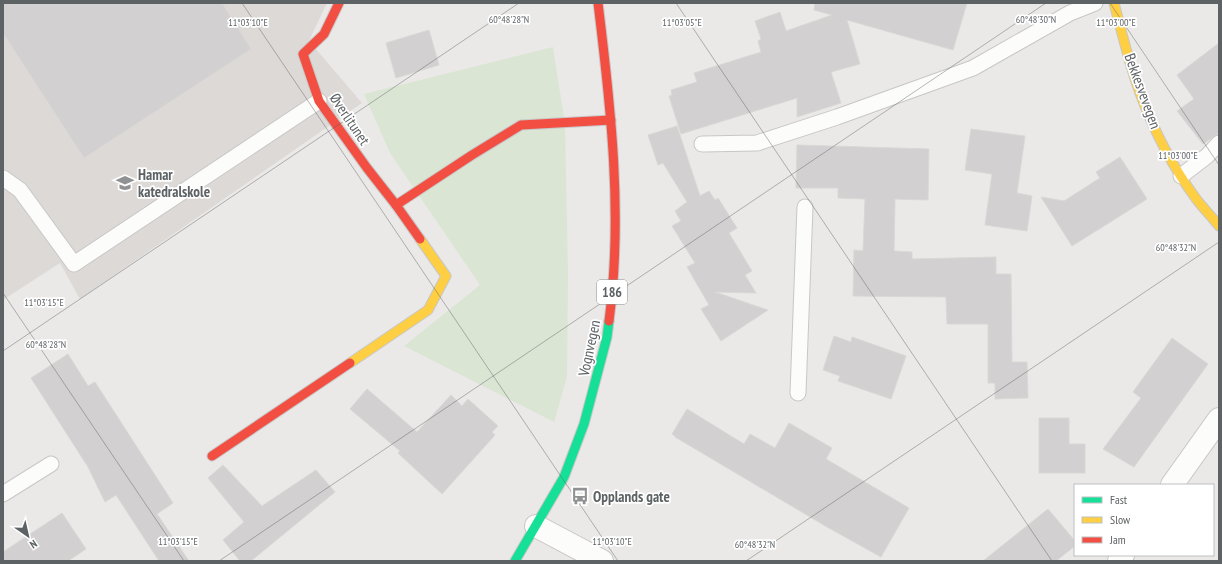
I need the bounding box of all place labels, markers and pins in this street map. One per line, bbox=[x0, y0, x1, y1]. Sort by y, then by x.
place label: Hamar katedralskole bbox=[138, 165, 210, 201]
school or university icon: Hamar katedralskole bbox=[115, 173, 135, 193]
bus stop icon: Opplands gate bbox=[570, 486, 590, 506]
place label: Opplands gate bbox=[593, 487, 670, 506]

